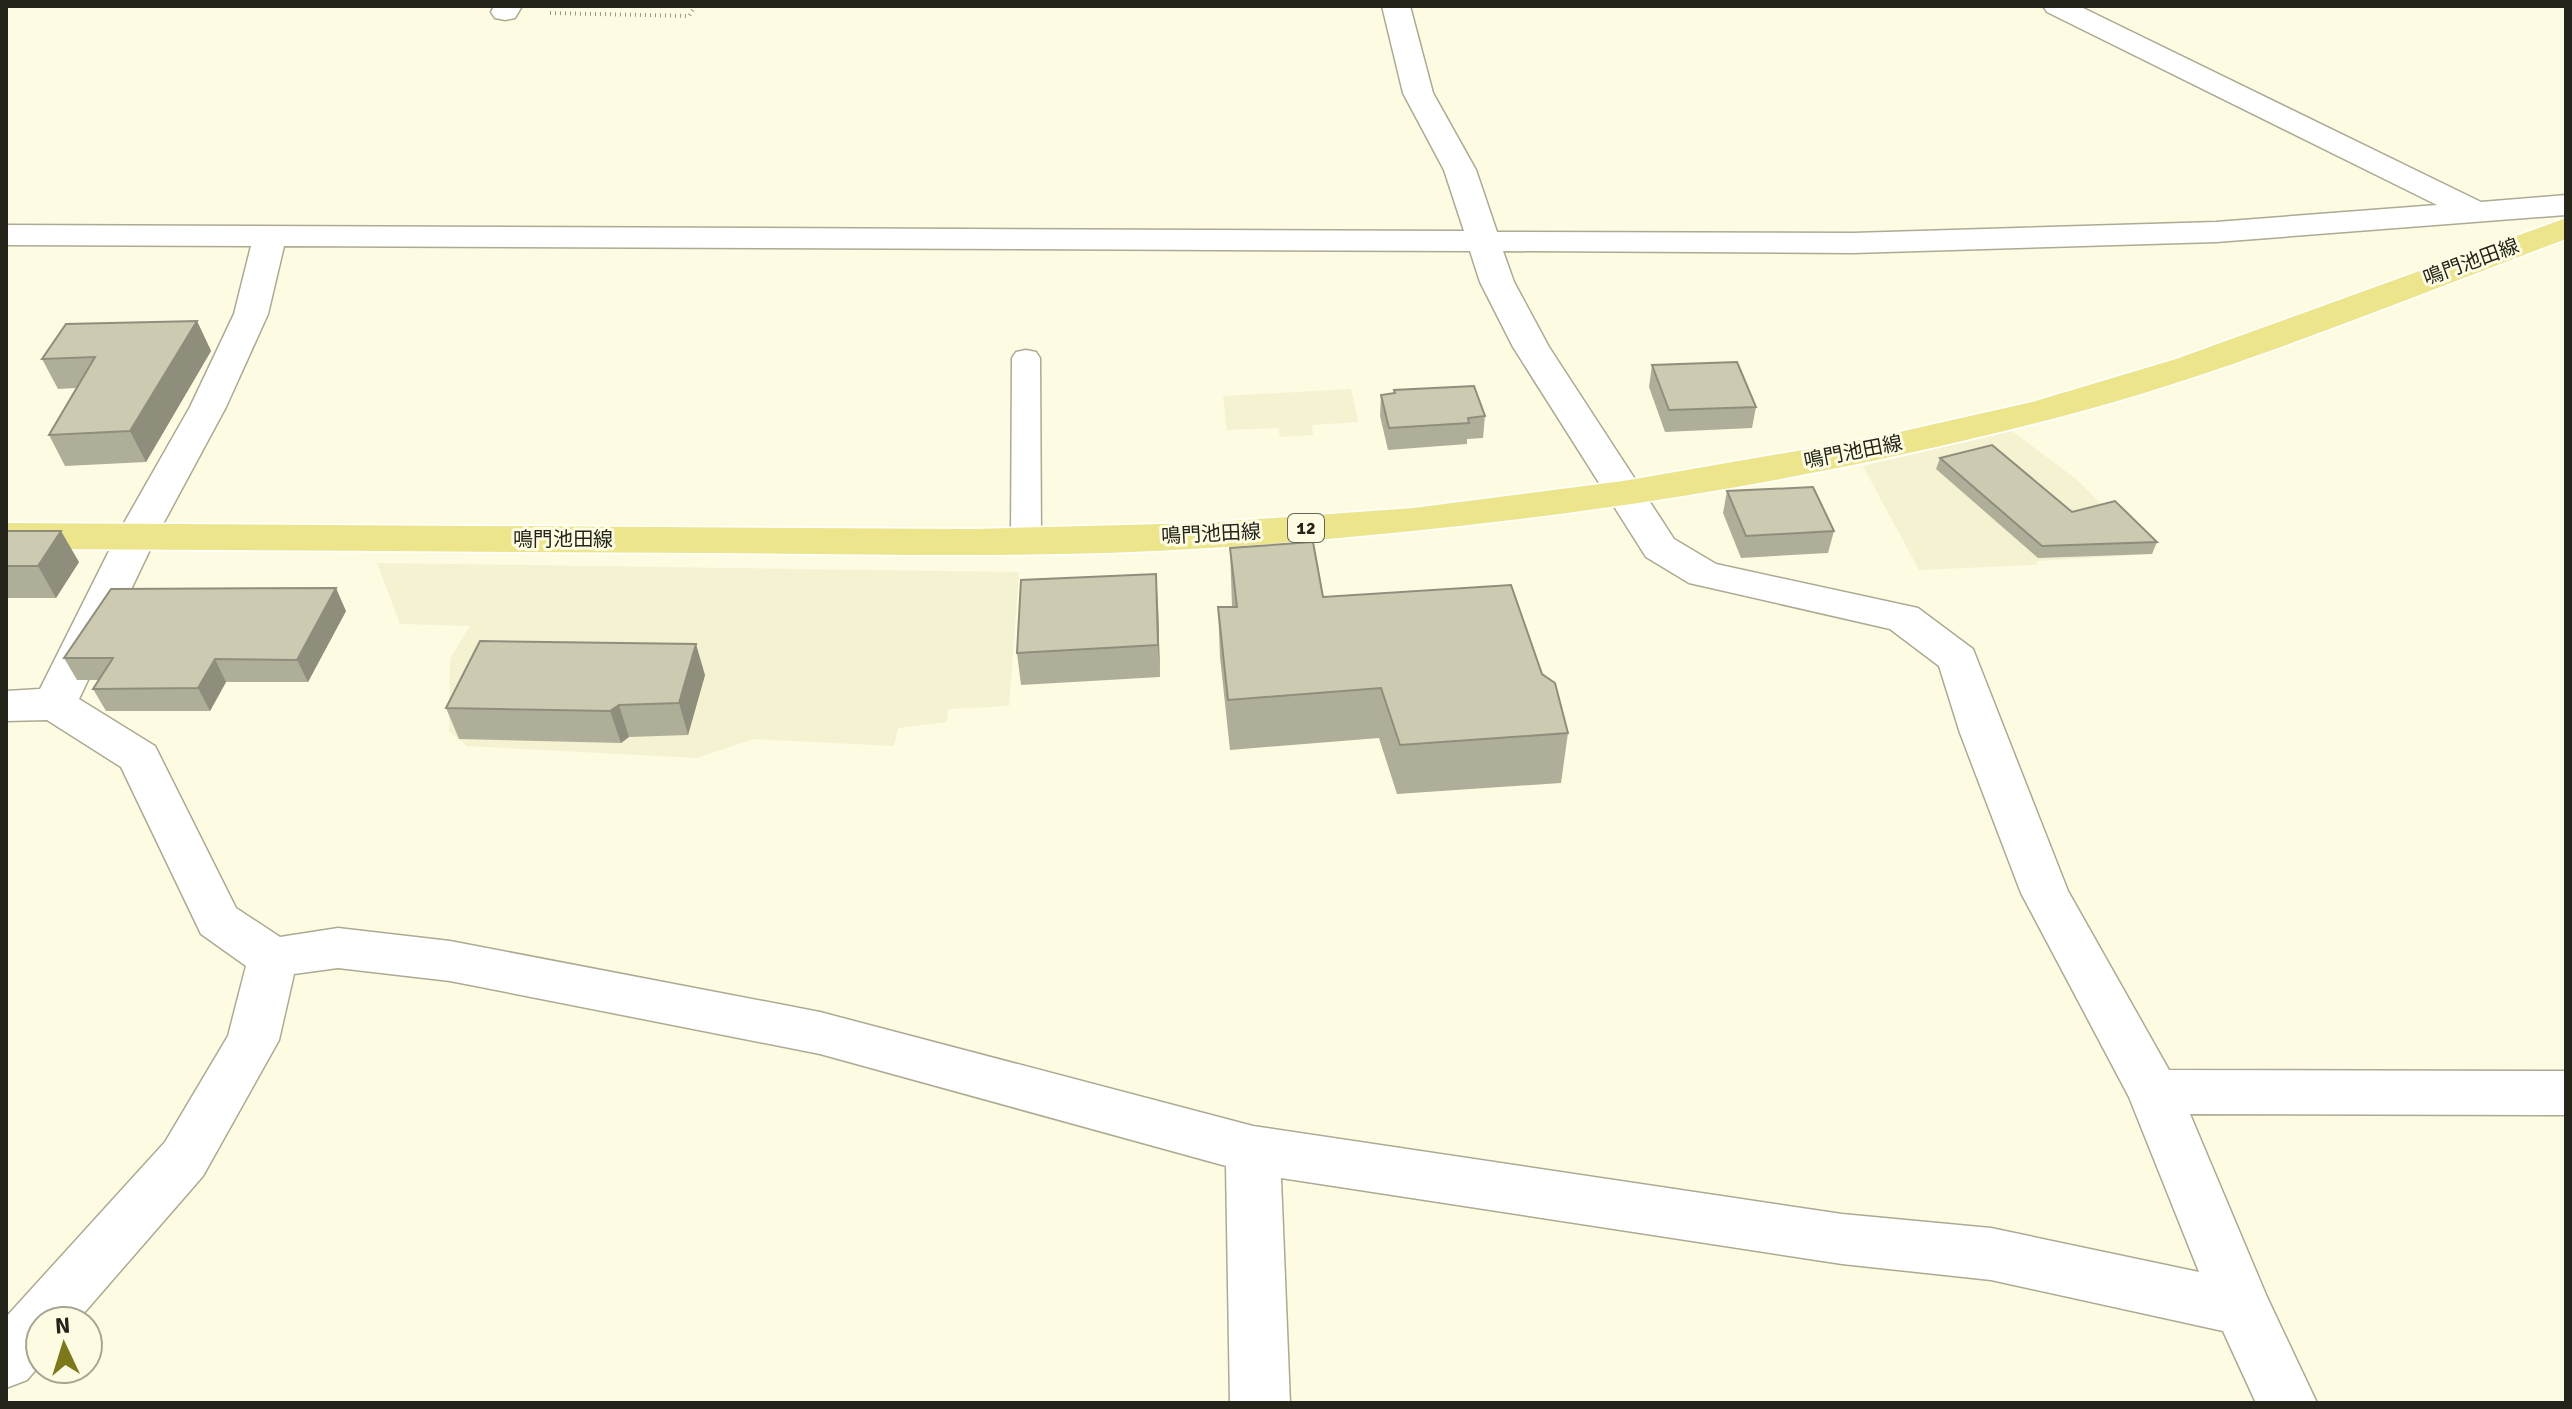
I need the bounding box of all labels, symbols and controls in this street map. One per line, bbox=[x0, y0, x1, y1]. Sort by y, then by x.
street label: 鳴門池田線 bbox=[2420, 233, 2522, 291]
street label: 鳴門池田線 bbox=[1802, 430, 1904, 474]
road number: 12 bbox=[1288, 514, 1324, 542]
street label: 鳴門池田線 bbox=[1160, 519, 1262, 549]
street label: 鳴門池田線 bbox=[513, 527, 613, 552]
north arrow bbox=[24, 1305, 104, 1385]
text: N bbox=[54, 1312, 71, 1340]

